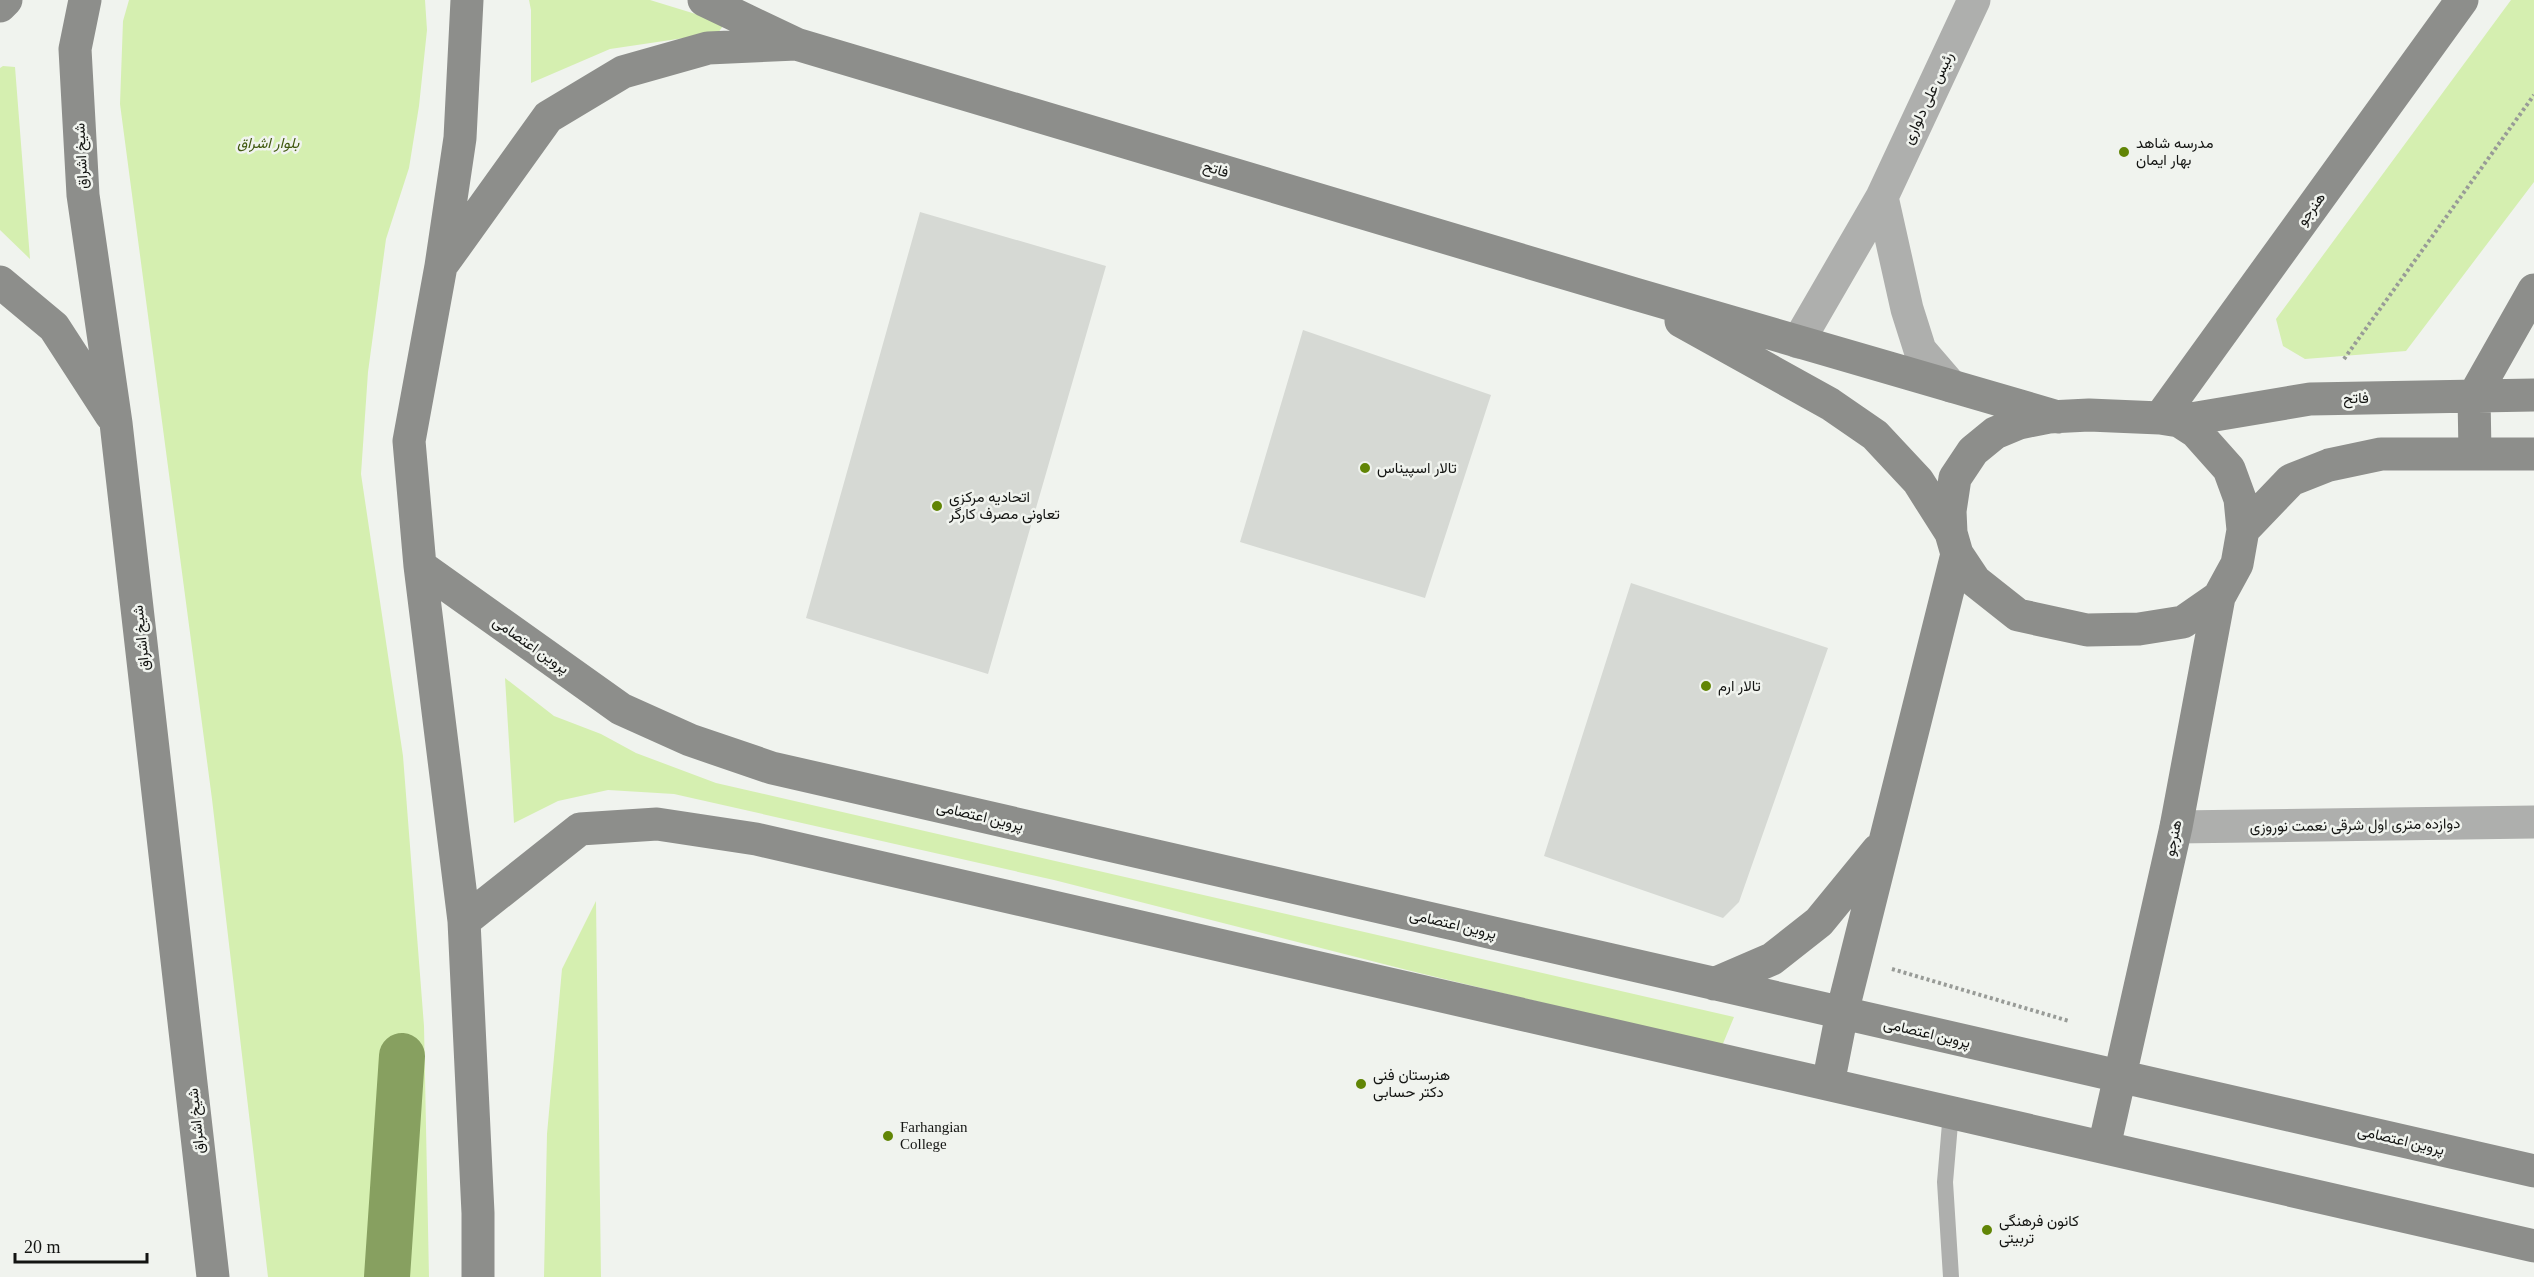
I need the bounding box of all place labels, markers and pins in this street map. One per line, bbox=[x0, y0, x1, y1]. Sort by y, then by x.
place label: مدرسه شاهد بهار ایمان bbox=[2136, 135, 2213, 169]
marker: مدرسه شاهد بهار ایمان bbox=[2117, 145, 2131, 159]
place label: تالار اسپیناس bbox=[1377, 460, 1457, 478]
marker: تالار اسپیناس bbox=[1358, 461, 1372, 475]
place label: اتحادیه مرکزی تعاونی مصرف کارگر bbox=[948, 489, 1060, 524]
marker: اتحادیه مرکزی تعاونی مصرف کارگر bbox=[930, 499, 944, 513]
place label: تالار ارم bbox=[1718, 678, 1761, 696]
marker: تالار ارم bbox=[1699, 679, 1713, 693]
place label: هنرستان فنی دکتر حسابی bbox=[1373, 1067, 1450, 1102]
marker: هنرستان فنی دکتر حسابی bbox=[1354, 1077, 1368, 1091]
place label: Farhangian College bbox=[900, 1119, 968, 1152]
marker: Farhangian College bbox=[881, 1129, 895, 1143]
place label: کانون فرهنگی تربیتی bbox=[1999, 1213, 2079, 1248]
marker: کانون فرهنگی تربیتی bbox=[1980, 1223, 1994, 1237]

